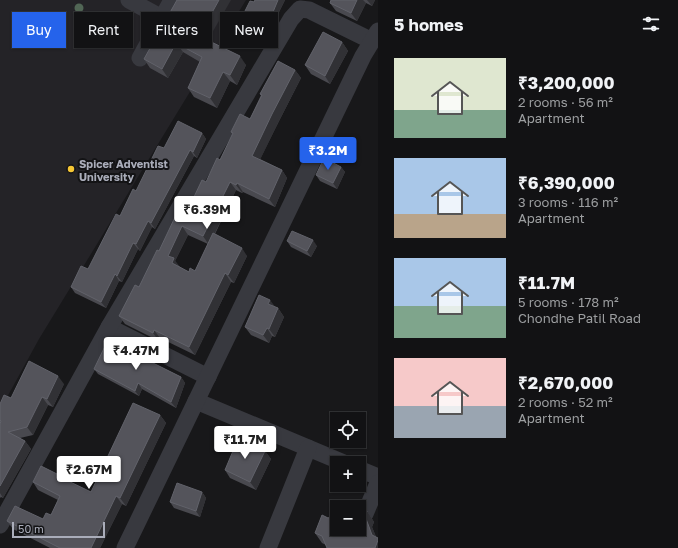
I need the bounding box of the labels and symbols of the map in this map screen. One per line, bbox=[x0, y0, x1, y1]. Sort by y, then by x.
pin: ₹3.2M bbox=[300, 137, 356, 171]
place label: Spicer Adventist University bbox=[79, 157, 169, 183]
marker: Spicer Adventist University bbox=[66, 164, 76, 174]
pin: ₹6.39M bbox=[174, 196, 240, 230]
pin: ₹4.47M bbox=[103, 337, 169, 371]
pin: ₹11.7M bbox=[212, 426, 278, 460]
pin: ₹2.67M bbox=[56, 456, 122, 490]
scale bar bbox=[12, 520, 105, 539]

